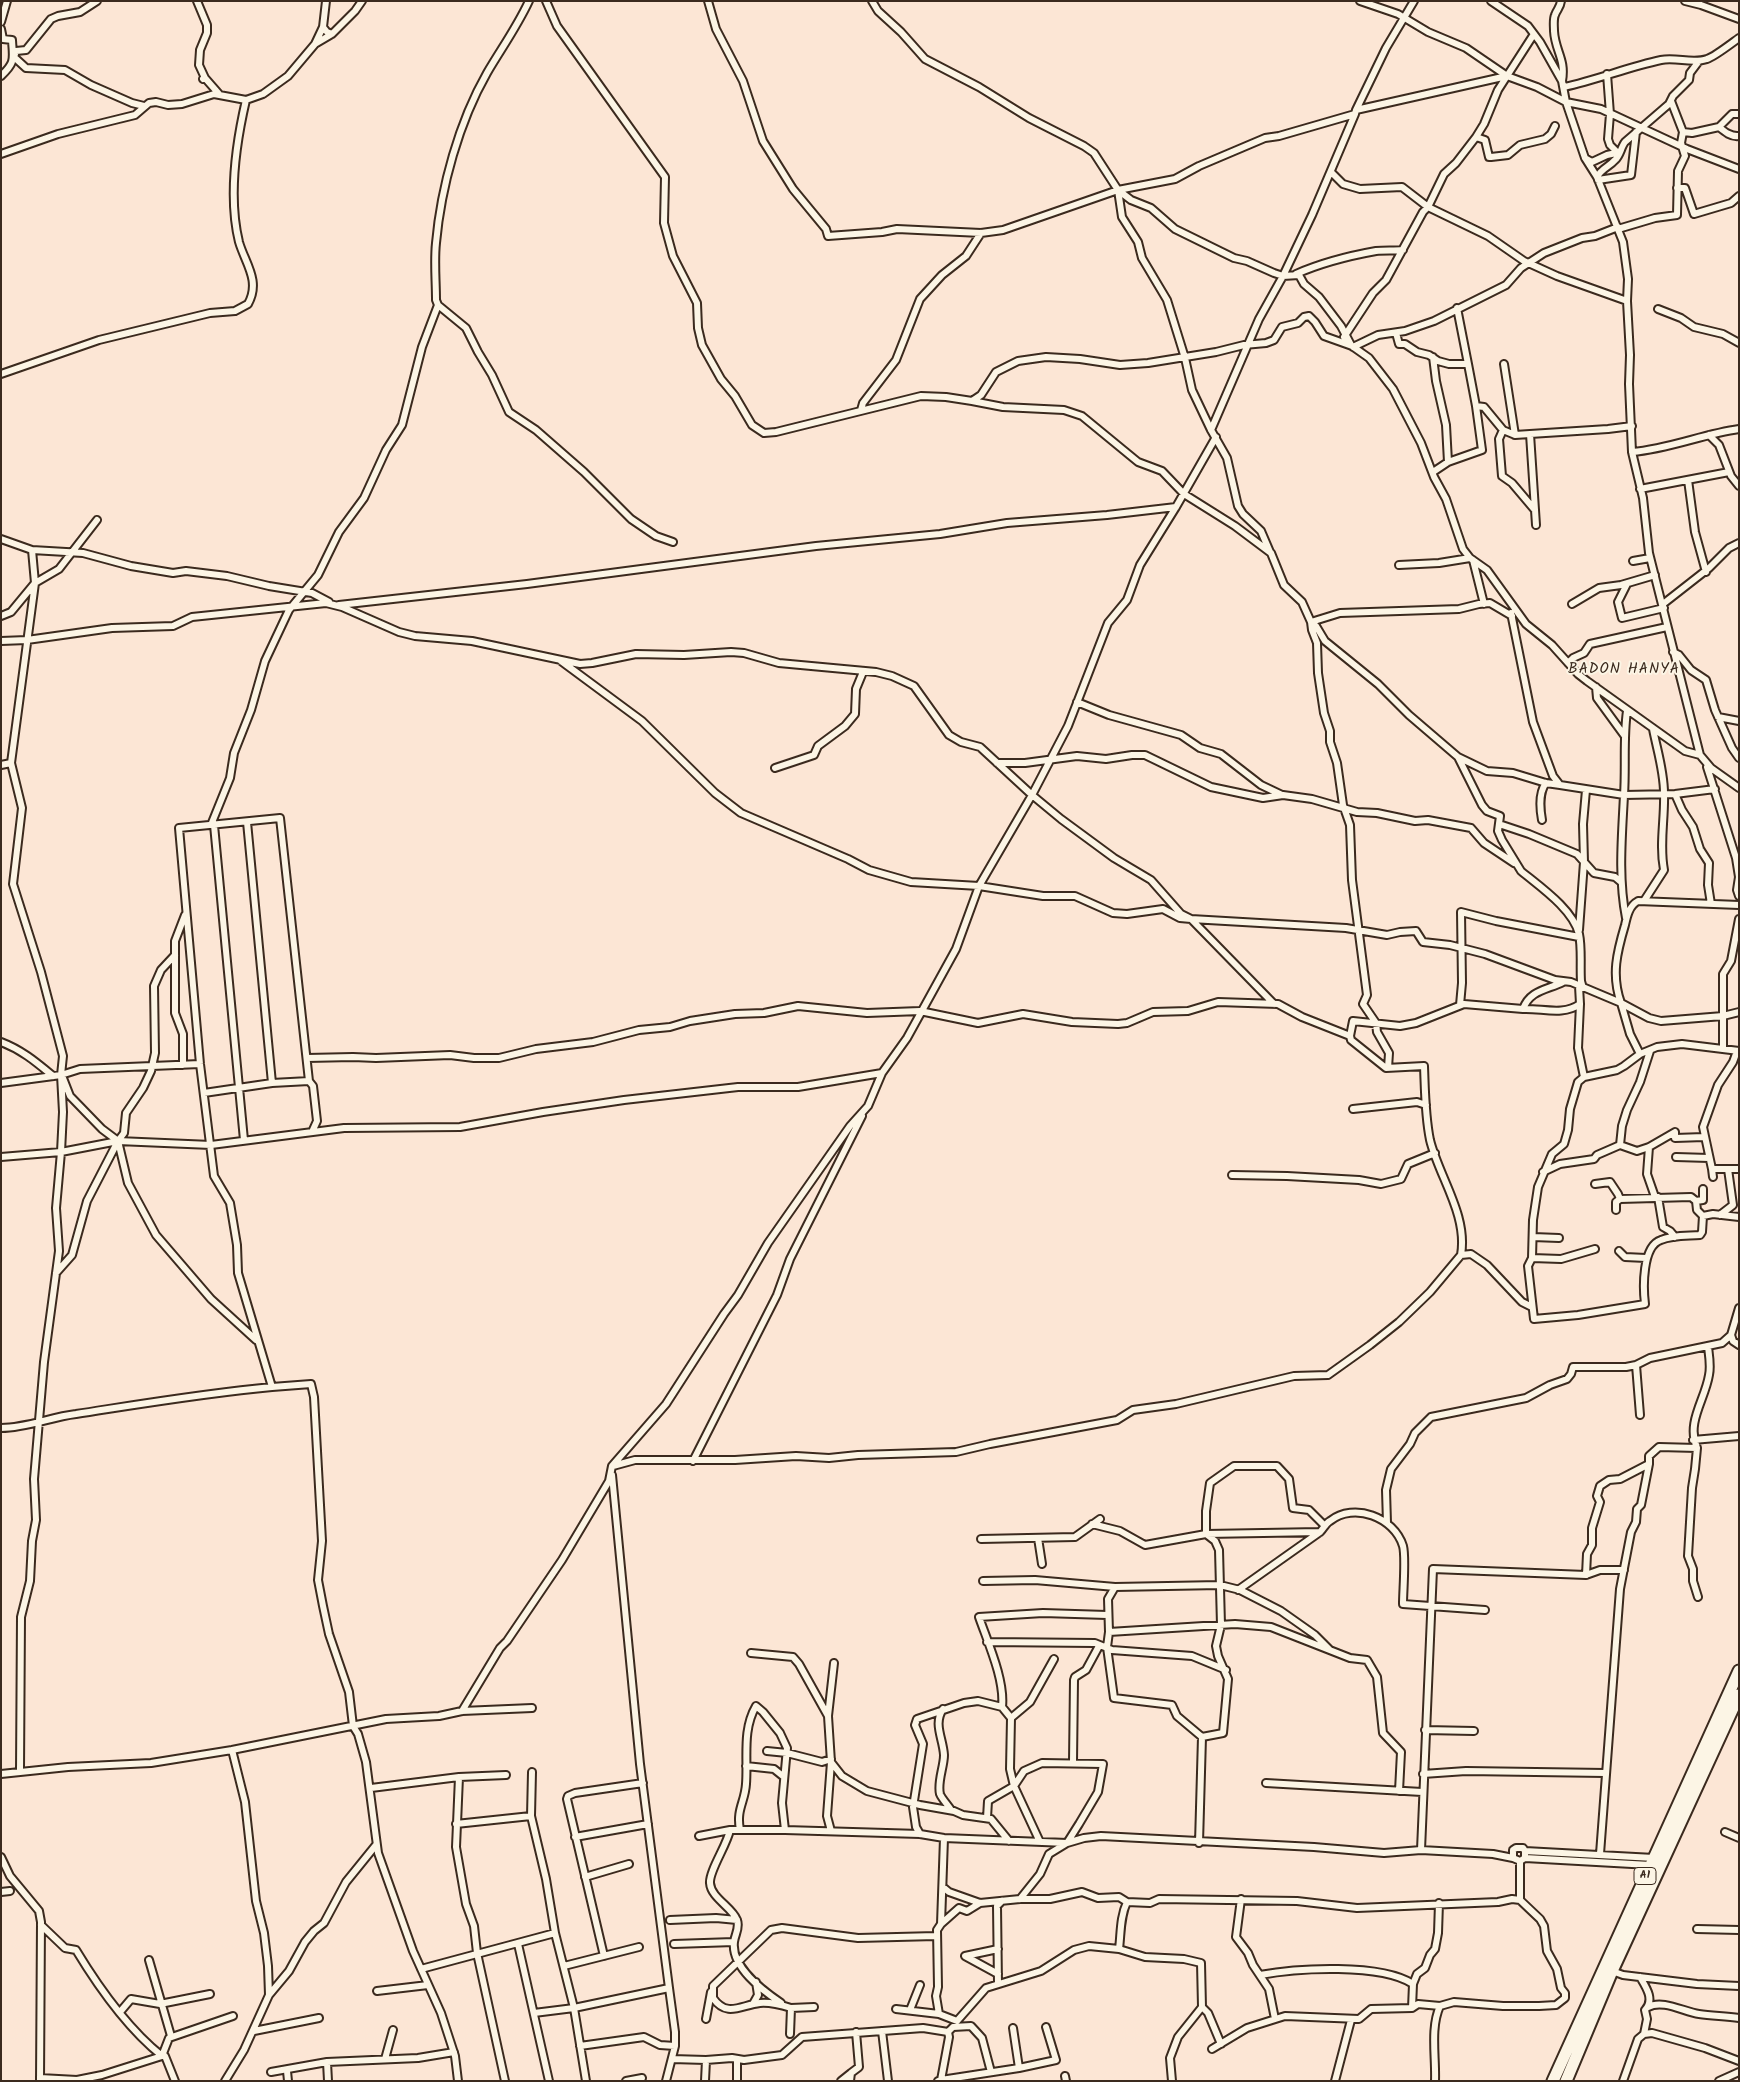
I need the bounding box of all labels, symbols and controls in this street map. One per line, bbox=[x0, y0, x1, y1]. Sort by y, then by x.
district label: BADON HANYA bbox=[1567, 661, 1681, 679]
road number: A1 bbox=[1634, 1868, 1656, 1884]

